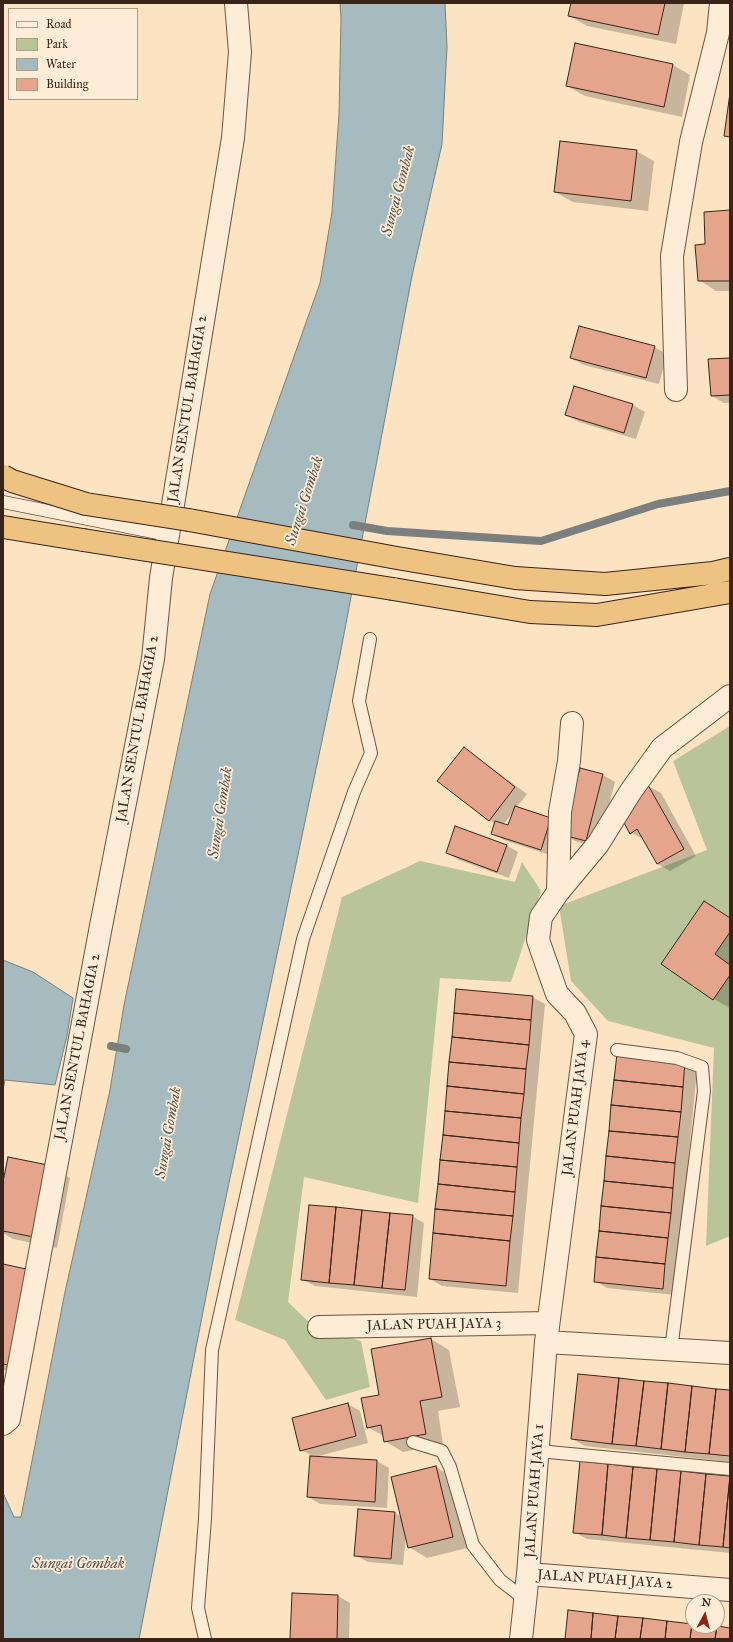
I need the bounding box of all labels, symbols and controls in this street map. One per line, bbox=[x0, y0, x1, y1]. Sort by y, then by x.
legend bbox=[8, 8, 138, 100]
text: Road bbox=[46, 17, 72, 31]
text: Park bbox=[46, 37, 68, 51]
text: Water bbox=[46, 57, 76, 71]
text: Building bbox=[46, 77, 88, 91]
water label: Sungai Gombak bbox=[378, 144, 420, 238]
street label: JALAN SENTUL BAHAGIA 2 bbox=[165, 314, 211, 504]
water label: Sungai Gombak bbox=[282, 454, 328, 548]
street label: JALAN SENTUL BAHAGIA 2 bbox=[113, 634, 163, 824]
water label: Sungai Gombak bbox=[205, 766, 237, 860]
street label: JALAN SENTUL BAHAGIA 2 bbox=[52, 952, 104, 1142]
street label: JALAN PUAH JAYA 4 bbox=[559, 1039, 593, 1177]
water label: Sungai Gombak bbox=[152, 1086, 186, 1180]
street label: JALAN PUAH JAYA 3 bbox=[367, 1315, 501, 1335]
street label: JALAN PUAH JAYA 1 bbox=[522, 1423, 548, 1559]
water label: Sungai Gombak bbox=[32, 1555, 124, 1573]
street label: JALAN PUAH JAYA 2 bbox=[537, 1567, 673, 1593]
north arrow bbox=[685, 1594, 725, 1634]
text: N bbox=[701, 1596, 712, 1610]

